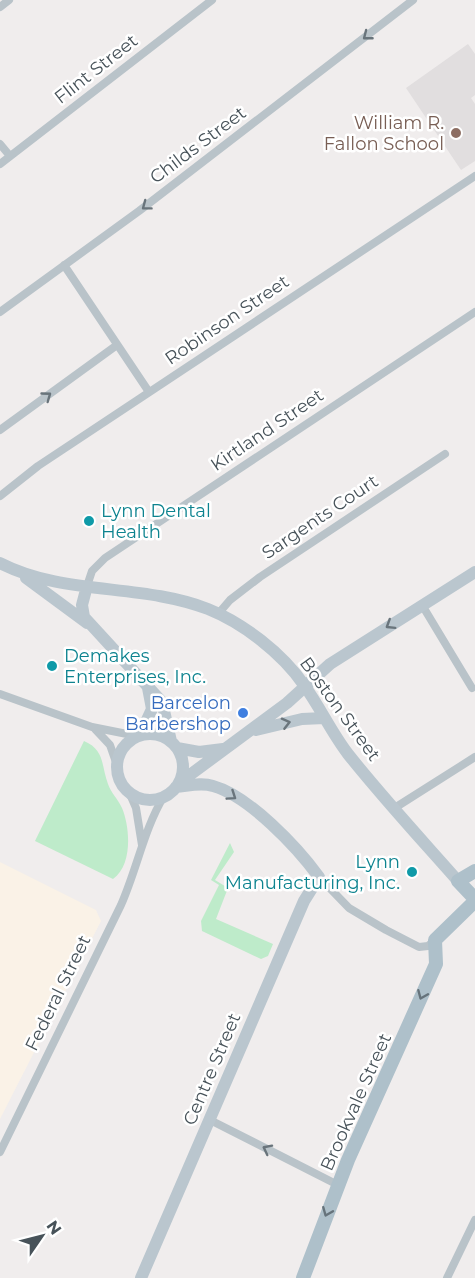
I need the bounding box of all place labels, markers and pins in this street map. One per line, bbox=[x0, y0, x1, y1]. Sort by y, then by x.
place label: William R. Fallon School bbox=[324, 112, 444, 155]
marker: William R. Fallon School bbox=[449, 126, 463, 140]
place label: Lynn Dental Health bbox=[101, 500, 211, 543]
marker: Lynn Dental Health bbox=[82, 514, 96, 528]
place label: Demakes Enterprises, Inc. bbox=[64, 645, 206, 688]
marker: Demakes Enterprises, Inc. bbox=[45, 659, 59, 673]
place label: Barcelon Barbershop bbox=[125, 692, 231, 735]
marker: Barcelon Barbershop bbox=[236, 706, 250, 720]
place label: Lynn Manufacturing, Inc. bbox=[225, 851, 400, 894]
marker: Lynn Manufacturing, Inc. bbox=[405, 865, 419, 879]

